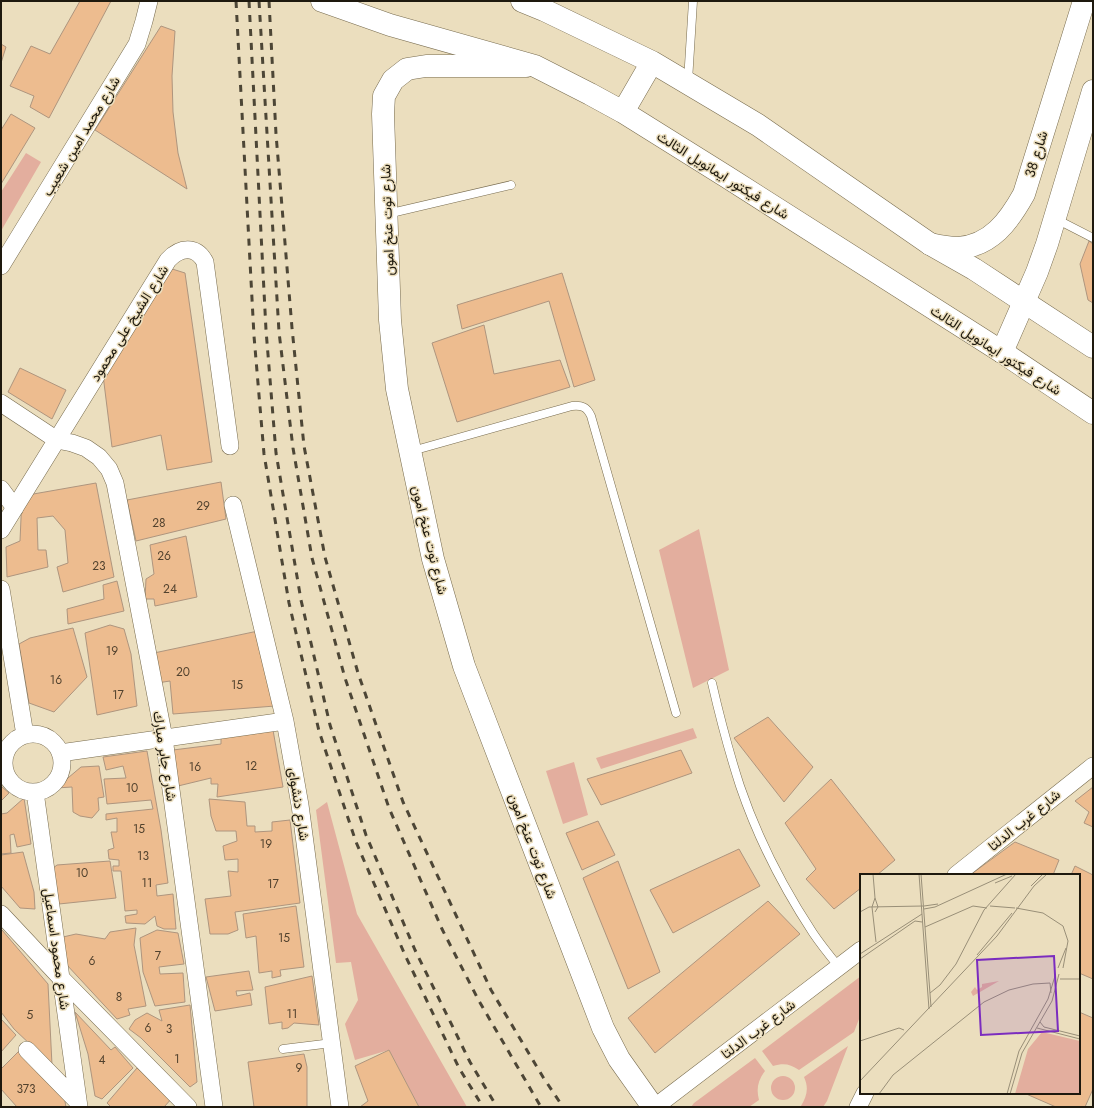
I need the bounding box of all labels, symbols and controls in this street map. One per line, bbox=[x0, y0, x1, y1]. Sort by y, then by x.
street label: شارع محمد امين شعيب bbox=[37, 72, 126, 200]
street label: شارع فيكتور ايمانويل الثالث bbox=[653, 126, 793, 225]
street label: شارع 38 bbox=[1019, 128, 1053, 180]
street label: شارع توت عنخ امون bbox=[375, 164, 400, 276]
street label: شارع الشيخ على محمود bbox=[85, 261, 174, 386]
street label: شارع فيكتور ايمانويل الثالث bbox=[926, 300, 1065, 401]
street label: شارع توت عنخ امون bbox=[406, 483, 453, 597]
house number: 29 bbox=[196, 497, 210, 515]
house number: 28 bbox=[152, 514, 166, 532]
house number: 26 bbox=[157, 547, 171, 565]
house number: 23 bbox=[92, 557, 106, 575]
house number: 24 bbox=[163, 580, 177, 598]
house number: 19 bbox=[106, 642, 118, 660]
house number: 20 bbox=[176, 663, 190, 681]
house number: 16 bbox=[50, 671, 62, 689]
house number: 15 bbox=[231, 676, 243, 694]
house number: 17 bbox=[112, 686, 125, 704]
street label: شارع جابر مبارك bbox=[147, 709, 182, 803]
house number: 12 bbox=[245, 757, 257, 775]
house number: 16 bbox=[189, 758, 201, 776]
street label: شارع دنشواى bbox=[282, 766, 315, 842]
house number: 10 bbox=[126, 779, 138, 797]
street label: شارع غرب الدلتا bbox=[983, 784, 1065, 856]
street label: شارع توت عنخ امون bbox=[503, 790, 562, 902]
house number: 15 bbox=[133, 820, 145, 838]
house number: 19 bbox=[260, 835, 272, 853]
house number: 13 bbox=[137, 847, 149, 865]
house number: 10 bbox=[76, 864, 88, 882]
house number: 11 bbox=[142, 874, 152, 892]
inset map bbox=[860, 874, 1080, 1094]
house number: 17 bbox=[267, 875, 280, 893]
street label: شارع محمود اسماعيل bbox=[38, 887, 75, 1011]
house number: 15 bbox=[278, 929, 290, 947]
house number: 7 bbox=[155, 947, 162, 965]
house number: 6 bbox=[89, 952, 96, 970]
house number: 8 bbox=[116, 988, 122, 1006]
street label: شارع غرب الدلتا bbox=[717, 994, 800, 1064]
house number: 11 bbox=[287, 1005, 297, 1023]
house number: 5 bbox=[27, 1006, 34, 1024]
house number: 6 bbox=[145, 1019, 152, 1037]
house number: 3 bbox=[166, 1020, 173, 1038]
house number: 1 bbox=[174, 1050, 180, 1068]
house number: 4 bbox=[99, 1051, 106, 1069]
house number: 9 bbox=[296, 1059, 303, 1077]
house number: 373 bbox=[16, 1080, 36, 1098]

